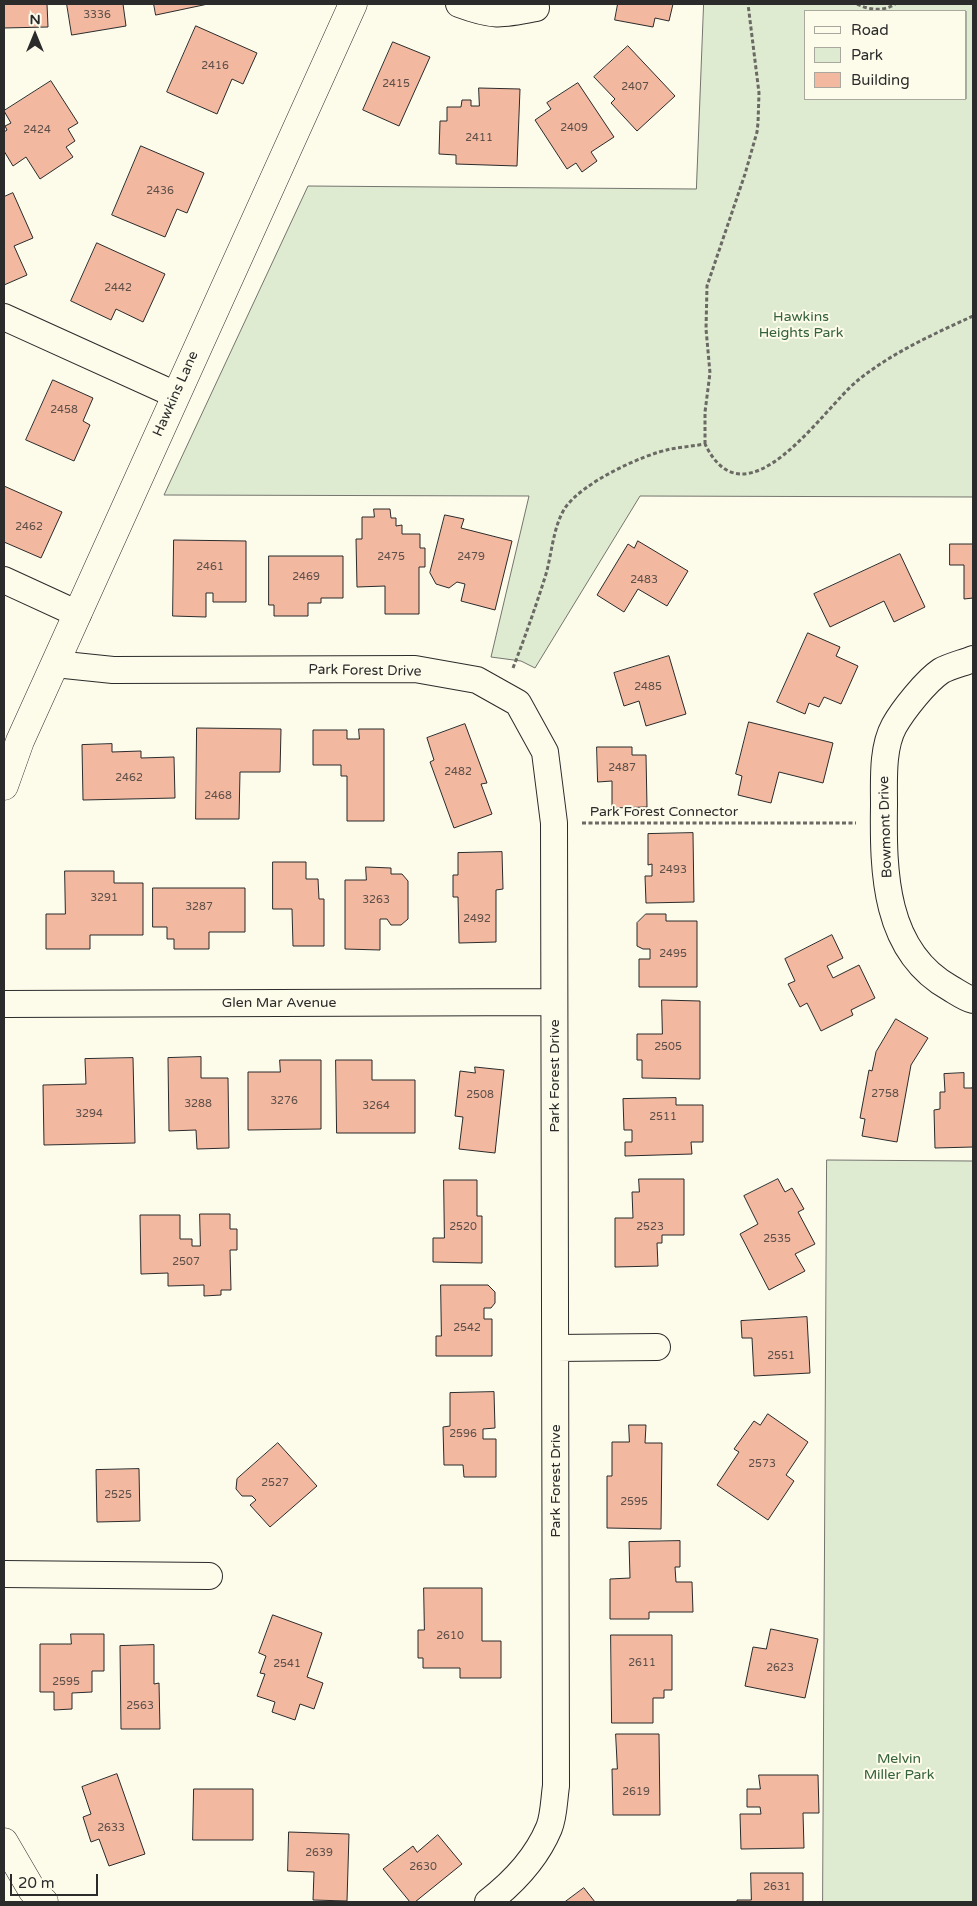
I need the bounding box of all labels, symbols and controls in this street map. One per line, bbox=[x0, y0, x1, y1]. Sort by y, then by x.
house number: 3336 bbox=[83, 8, 111, 22]
north arrow bbox=[10, 10, 60, 60]
legend bbox=[804, 10, 967, 100]
text: N bbox=[29, 11, 41, 28]
text: Road bbox=[851, 21, 889, 39]
text: Park bbox=[851, 46, 883, 64]
house number: 2416 bbox=[201, 59, 229, 73]
text: Building bbox=[851, 71, 910, 89]
house number: 2415 bbox=[382, 77, 410, 91]
house number: 2407 bbox=[621, 80, 649, 94]
house number: 2409 bbox=[560, 121, 588, 135]
house number: 2424 bbox=[23, 123, 51, 137]
house number: 2411 bbox=[465, 131, 493, 145]
house number: 2436 bbox=[146, 184, 174, 198]
house number: 2442 bbox=[104, 281, 132, 295]
park label: Hawkins Heights Park bbox=[759, 309, 843, 342]
street label: Hawkins Lane bbox=[150, 349, 202, 439]
house number: 2458 bbox=[50, 403, 78, 417]
house number: 2462 bbox=[15, 520, 43, 534]
house number: 2475 bbox=[377, 550, 405, 564]
house number: 2479 bbox=[457, 550, 485, 564]
house number: 2461 bbox=[196, 560, 224, 574]
house number: 2469 bbox=[292, 570, 320, 584]
house number: 2483 bbox=[630, 573, 658, 587]
street label: Park Forest Drive bbox=[308, 662, 422, 680]
house number: 2485 bbox=[634, 680, 662, 694]
house number: 2487 bbox=[608, 761, 636, 775]
house number: 2482 bbox=[444, 765, 472, 779]
house number: 2462 bbox=[115, 771, 143, 785]
street label: Bowmont Drive bbox=[876, 776, 896, 878]
house number: 2468 bbox=[204, 789, 232, 803]
street label: Park Forest Connector bbox=[590, 804, 738, 820]
house number: 2493 bbox=[659, 863, 687, 877]
house number: 3291 bbox=[90, 891, 118, 905]
house number: 3263 bbox=[362, 893, 390, 907]
house number: 3287 bbox=[185, 900, 213, 914]
house number: 2492 bbox=[463, 912, 491, 926]
house number: 2495 bbox=[659, 947, 687, 961]
street label: Glen Mar Avenue bbox=[222, 995, 336, 1011]
street label: Park Forest Drive bbox=[547, 1019, 563, 1133]
house number: 2505 bbox=[654, 1040, 682, 1054]
house number: 2758 bbox=[871, 1087, 899, 1101]
house number: 2508 bbox=[466, 1088, 494, 1102]
house number: 3276 bbox=[270, 1094, 298, 1108]
house number: 3288 bbox=[184, 1097, 212, 1111]
house number: 3264 bbox=[362, 1099, 390, 1113]
house number: 3294 bbox=[75, 1107, 103, 1121]
house number: 2511 bbox=[649, 1110, 677, 1124]
house number: 2520 bbox=[449, 1220, 477, 1234]
house number: 2523 bbox=[636, 1220, 664, 1234]
house number: 2535 bbox=[763, 1232, 791, 1246]
house number: 2507 bbox=[172, 1255, 200, 1269]
house number: 2542 bbox=[453, 1321, 481, 1335]
house number: 2551 bbox=[767, 1349, 795, 1363]
street label: Park Forest Drive bbox=[548, 1424, 564, 1538]
house number: 2596 bbox=[449, 1427, 477, 1441]
house number: 2573 bbox=[748, 1457, 776, 1471]
house number: 2527 bbox=[261, 1476, 289, 1490]
house number: 2525 bbox=[104, 1488, 132, 1502]
house number: 2595 bbox=[620, 1495, 648, 1509]
house number: 2610 bbox=[436, 1629, 464, 1643]
house number: 2611 bbox=[628, 1656, 656, 1670]
house number: 2541 bbox=[273, 1657, 301, 1671]
house number: 2623 bbox=[766, 1661, 794, 1675]
house number: 2595 bbox=[52, 1675, 80, 1689]
house number: 2563 bbox=[126, 1699, 154, 1713]
park label: Melvin Miller Park bbox=[864, 1751, 934, 1784]
house number: 2619 bbox=[622, 1785, 650, 1799]
house number: 2633 bbox=[97, 1821, 125, 1835]
house number: 2639 bbox=[305, 1846, 333, 1860]
house number: 2630 bbox=[409, 1860, 437, 1874]
scale bar bbox=[12, 1864, 100, 1896]
text: 20 m bbox=[18, 1874, 55, 1892]
house number: 2631 bbox=[763, 1880, 791, 1894]

